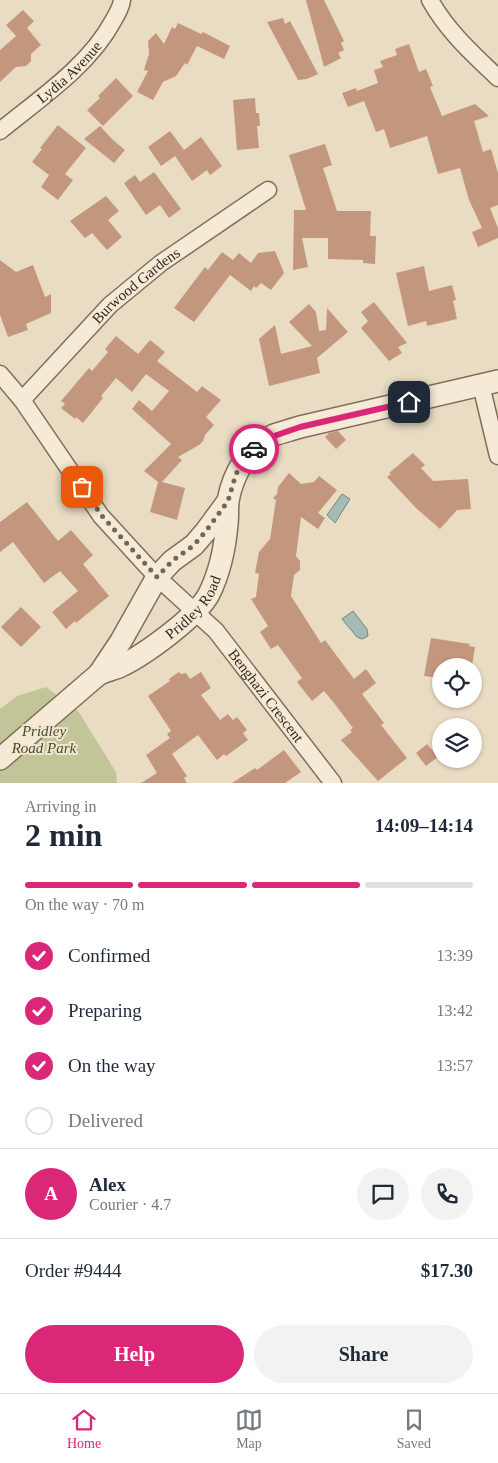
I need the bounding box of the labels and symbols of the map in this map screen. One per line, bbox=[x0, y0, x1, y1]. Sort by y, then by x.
street label: Lydia Avenue bbox=[34, 38, 105, 106]
street label: Burwood Gardens bbox=[89, 244, 183, 327]
pin bbox=[388, 381, 430, 423]
courier bbox=[229, 424, 279, 474]
pin bbox=[61, 466, 103, 508]
street label: Pridley Road bbox=[162, 573, 224, 642]
street label: Benghazi Crescent bbox=[225, 646, 307, 746]
park label: Pridley Road Park bbox=[11, 723, 77, 756]

